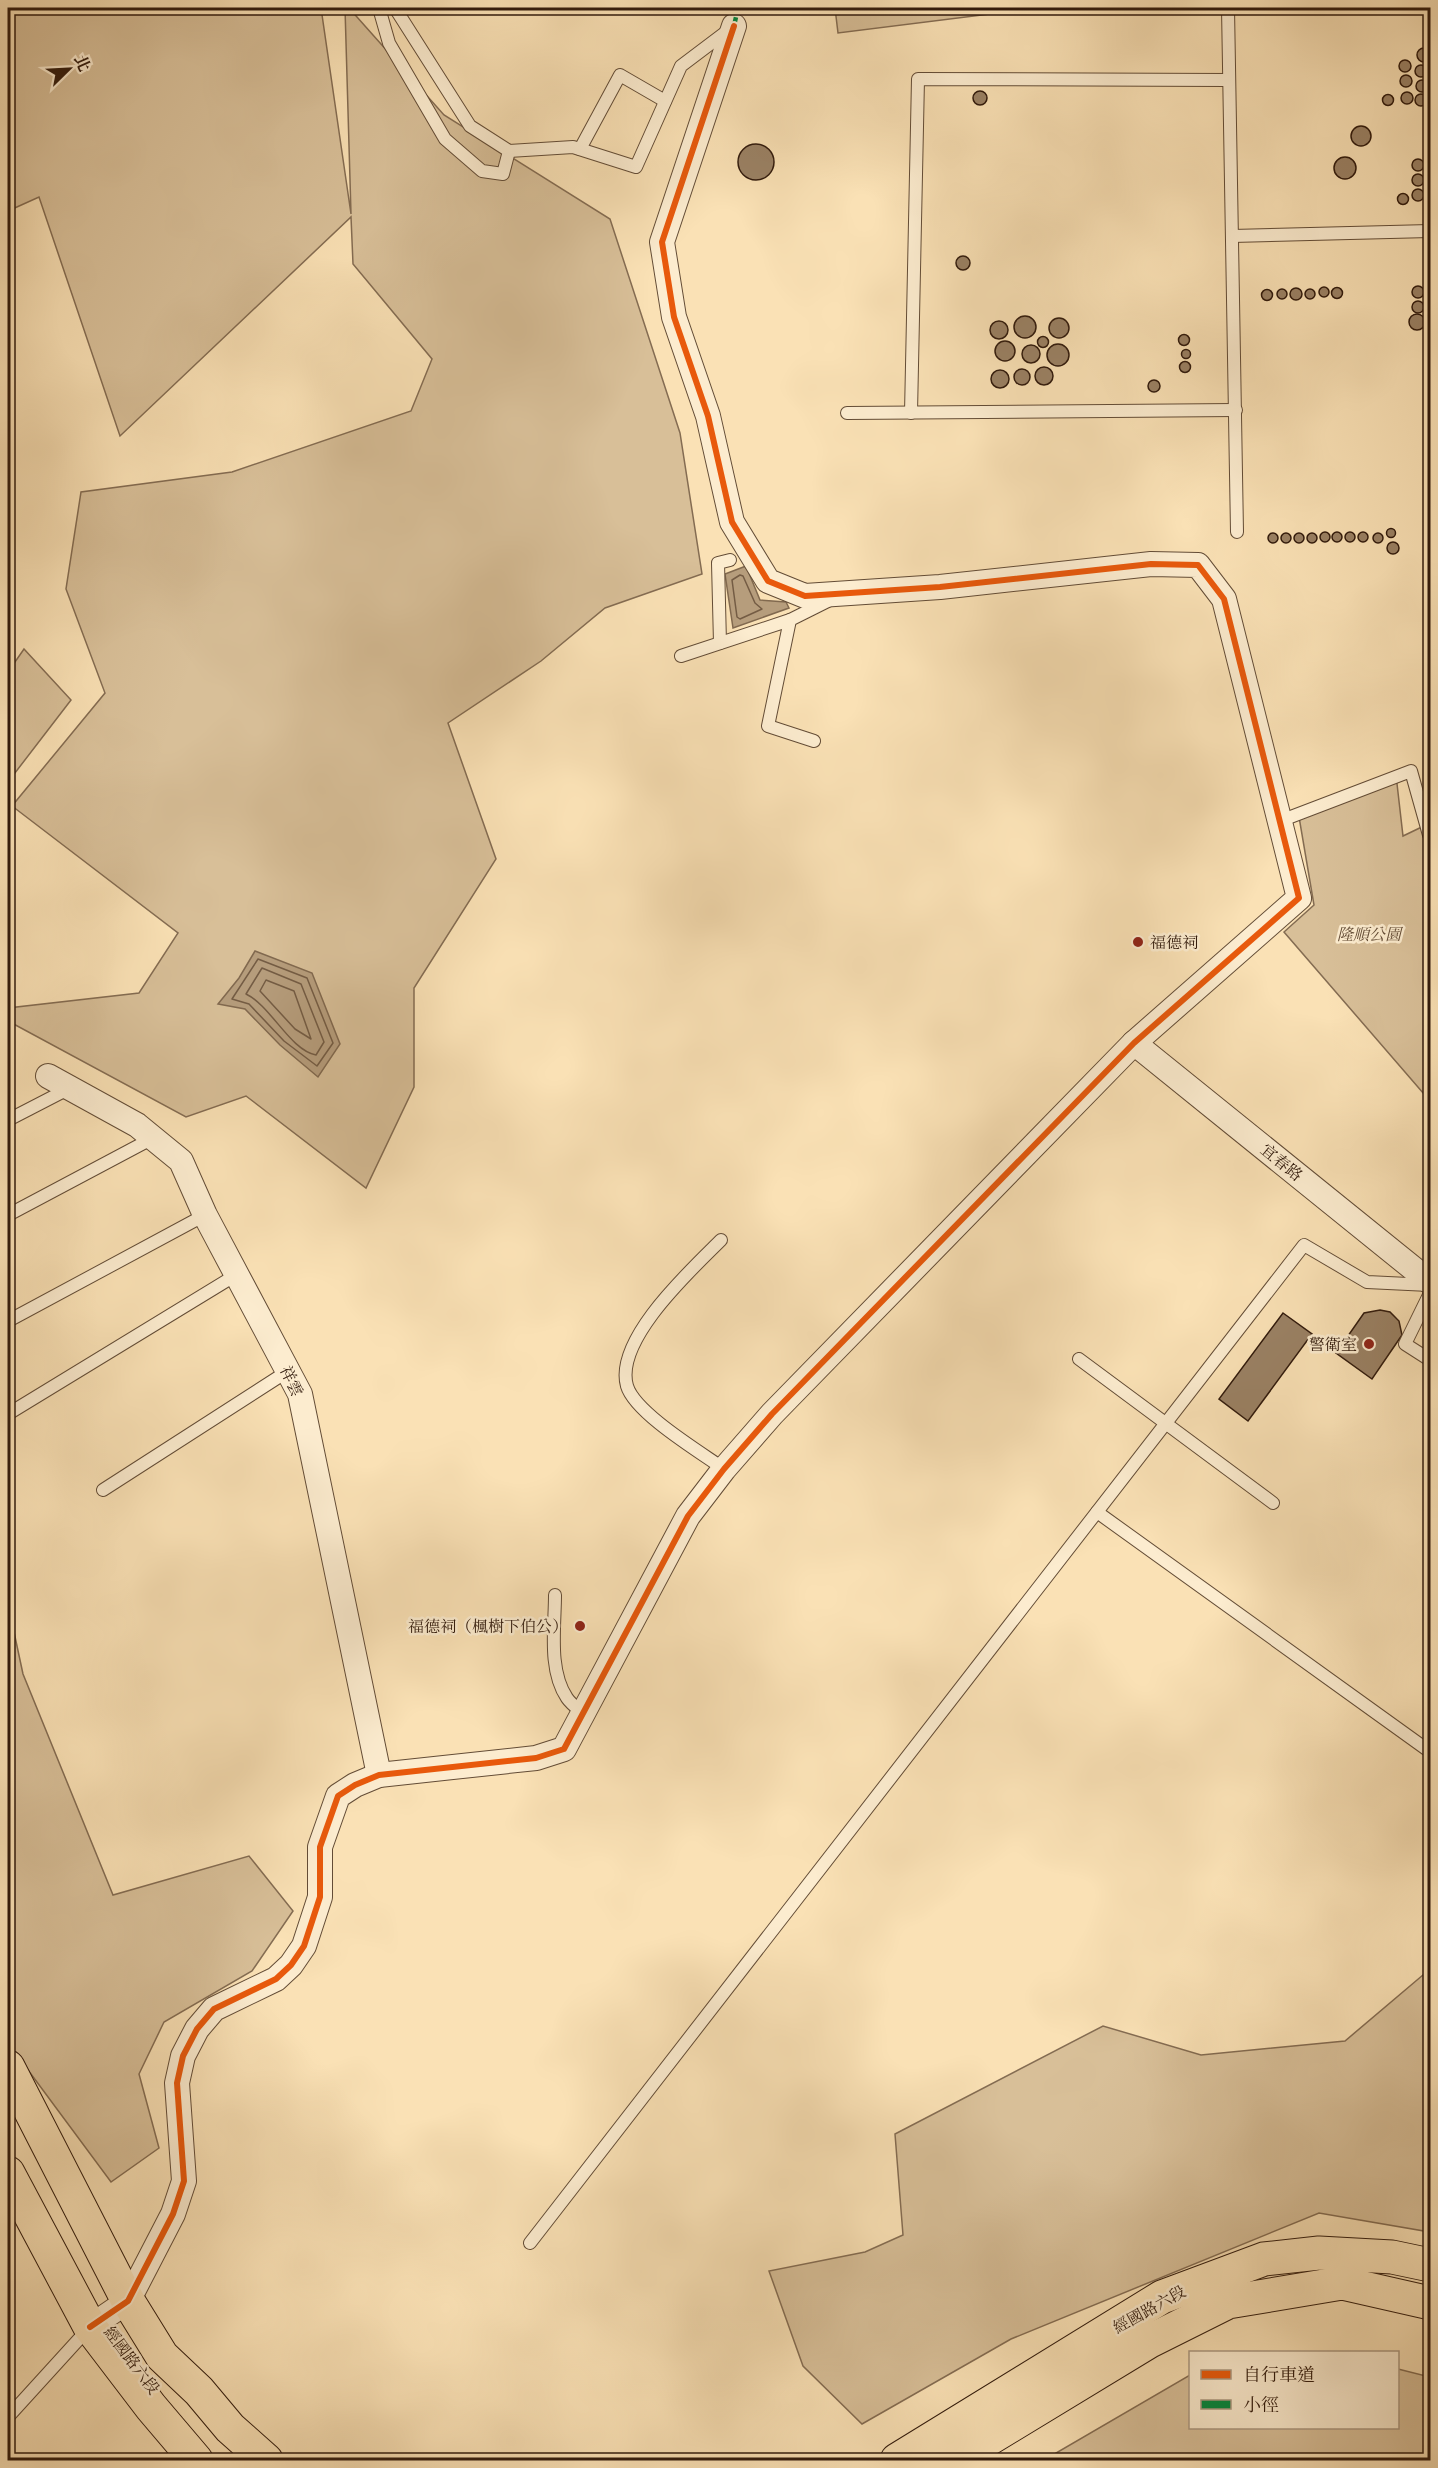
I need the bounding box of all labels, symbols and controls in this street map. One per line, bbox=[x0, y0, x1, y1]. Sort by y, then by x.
north arrow bbox=[39, 39, 99, 99]
text: 北 bbox=[70, 52, 94, 74]
park label: 隆順公園 bbox=[1337, 925, 1404, 944]
place label: 福德祠 bbox=[1150, 933, 1198, 952]
marker: 福德祠 bbox=[1131, 935, 1145, 949]
street label: 宜春路 bbox=[1257, 1140, 1306, 1185]
place label: 警衛室 bbox=[1309, 1335, 1357, 1354]
marker: 警衛室 bbox=[1362, 1337, 1376, 1351]
street label: 祥雲 bbox=[276, 1363, 307, 1400]
place label: 福德祠（楓樹下伯公） bbox=[408, 1617, 568, 1636]
marker: 福德祠（楓樹下伯公） bbox=[573, 1619, 587, 1633]
street label: 經國路六段 bbox=[1110, 2282, 1189, 2337]
street label: 經國路六段 bbox=[100, 2323, 163, 2398]
legend bbox=[1189, 2351, 1399, 2429]
text: 自行車道 bbox=[1243, 2365, 1315, 2386]
text: 小徑 bbox=[1243, 2395, 1279, 2416]

